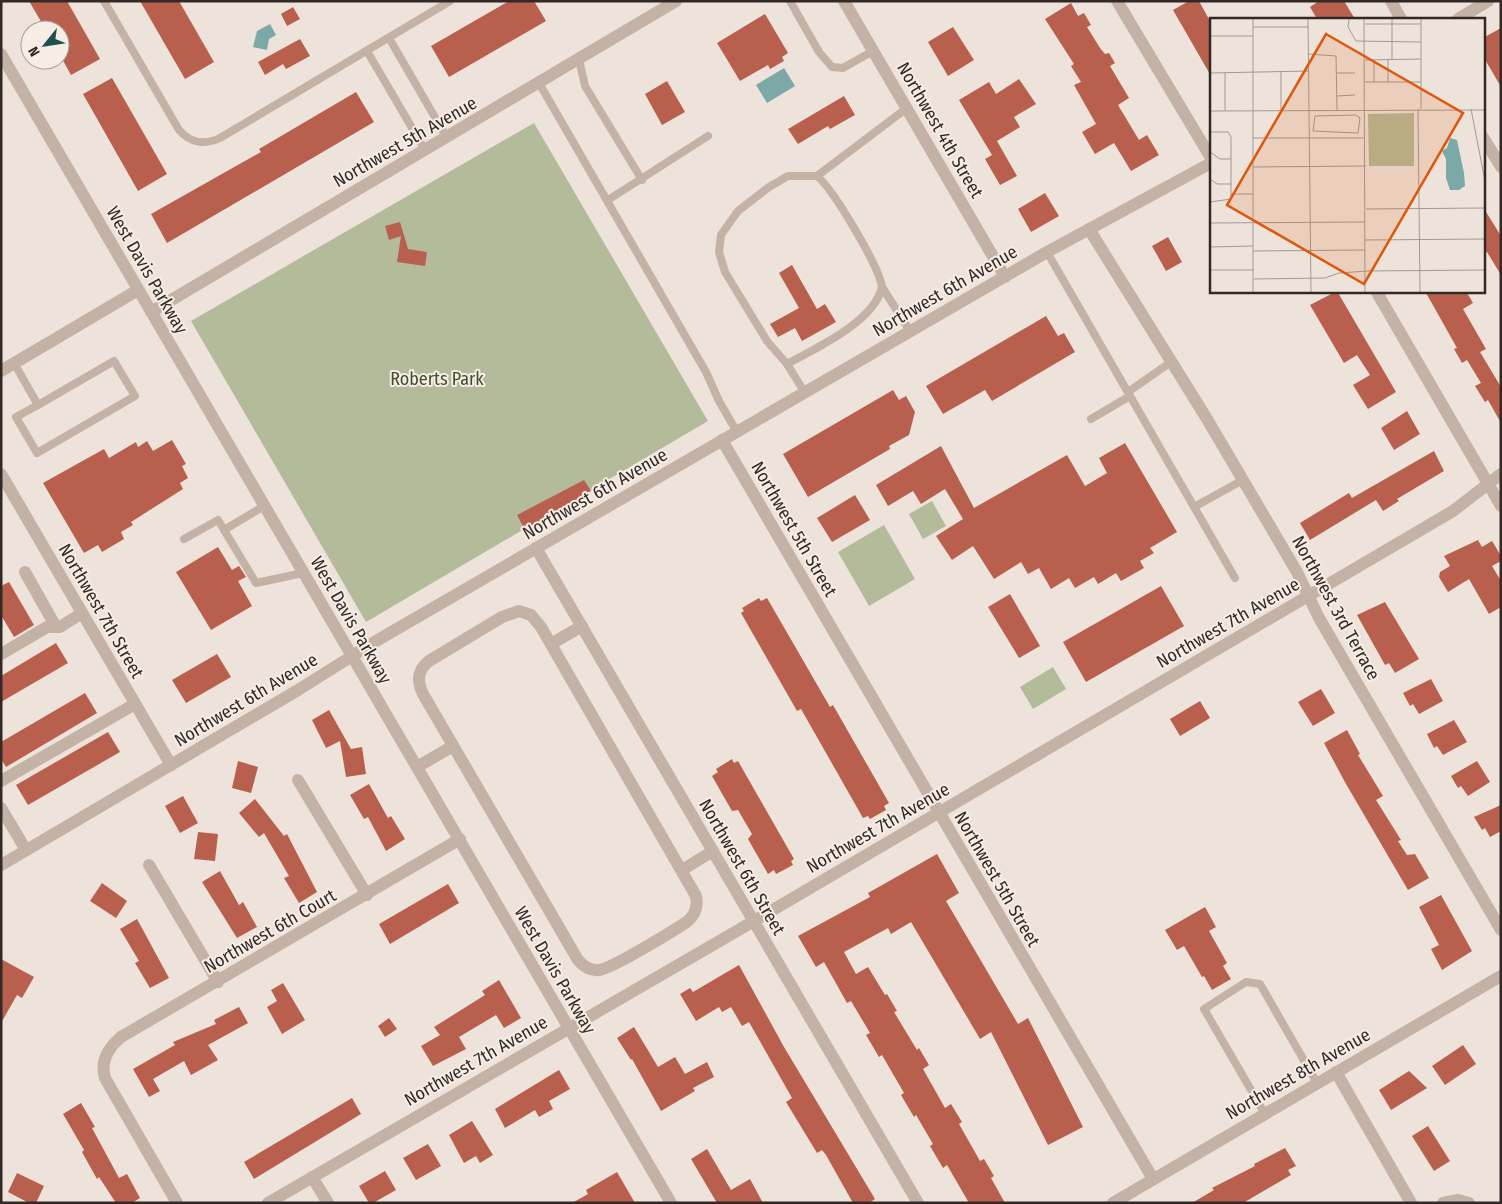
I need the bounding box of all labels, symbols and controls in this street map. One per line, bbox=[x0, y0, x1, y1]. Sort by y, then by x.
inset map bbox=[1210, 18, 1484, 292]
north arrow bbox=[20, 20, 70, 70]
text: N bbox=[25, 43, 44, 59]
street label: Northwest 4th Street bbox=[892, 58, 988, 202]
street label: Northwest 5th Avenue bbox=[329, 92, 481, 192]
street label: West Davis Parkway bbox=[102, 202, 192, 338]
street label: Northwest 6th Avenue bbox=[869, 241, 1021, 341]
park label: Roberts Park bbox=[390, 368, 484, 390]
street label: Northwest 6th Avenue bbox=[519, 444, 671, 544]
street label: Northwest 5th Street bbox=[746, 457, 842, 601]
street label: Northwest 3rd Terrace bbox=[1287, 532, 1385, 684]
street label: Northwest 7th Street bbox=[54, 540, 149, 682]
street label: West Davis Parkway bbox=[306, 552, 396, 688]
street label: Northwest 7th Avenue bbox=[1153, 573, 1304, 673]
street label: Northwest 6th Avenue bbox=[170, 649, 322, 751]
street label: Northwest 7th Avenue bbox=[803, 778, 954, 878]
street label: Northwest 6th Street bbox=[694, 795, 790, 939]
street label: Northwest 5th Street bbox=[949, 807, 1045, 951]
street label: Northwest 6th Court bbox=[200, 884, 340, 978]
street label: West Davis Parkway bbox=[510, 902, 600, 1038]
street label: Northwest 7th Avenue bbox=[401, 1011, 552, 1111]
street label: Northwest 8th Avenue bbox=[1222, 1024, 1374, 1124]

